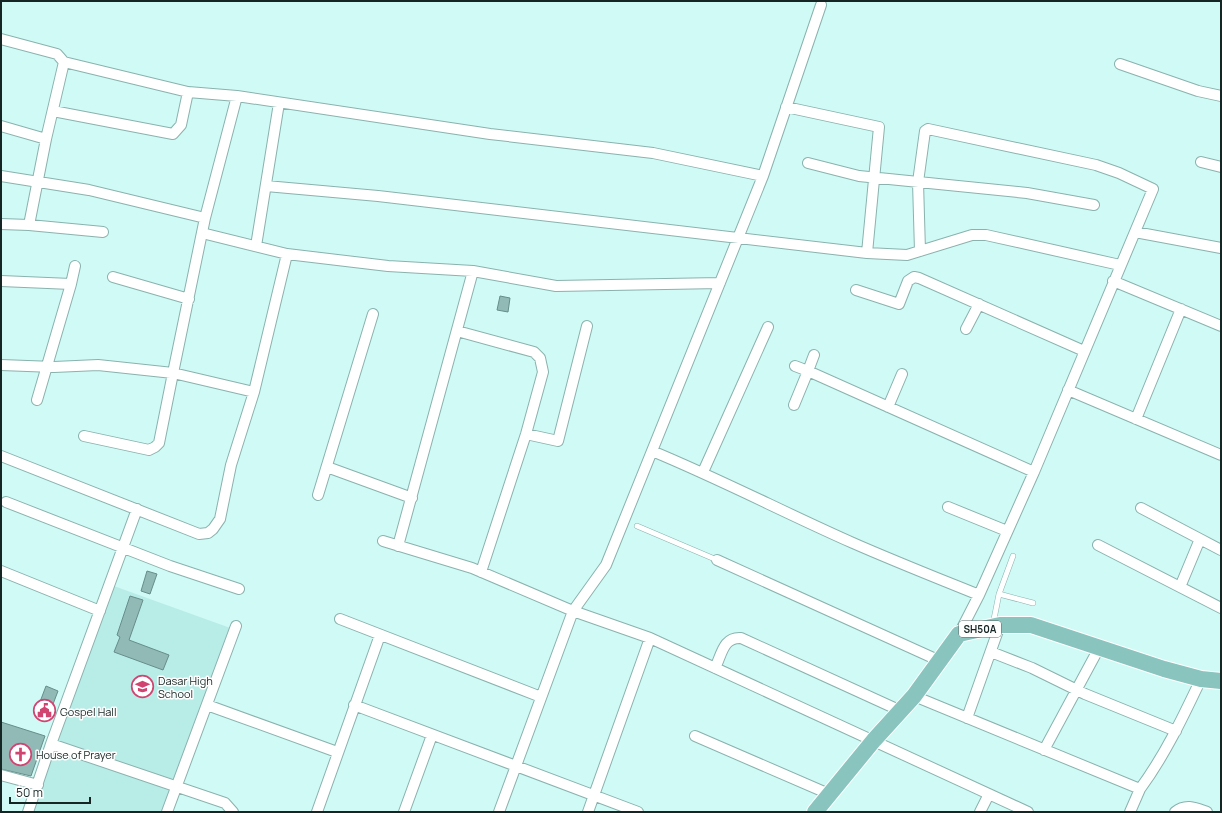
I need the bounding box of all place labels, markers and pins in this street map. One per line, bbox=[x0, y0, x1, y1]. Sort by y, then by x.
school or university icon: Dasar High School bbox=[130, 673, 156, 699]
place label: Dasar High School bbox=[158, 673, 213, 701]
public building icon: Gospel Hall bbox=[32, 698, 58, 724]
place label: Gospel Hall bbox=[60, 704, 116, 719]
church icon: House of Prayer bbox=[7, 741, 33, 767]
place label: House of Prayer bbox=[36, 747, 116, 762]

